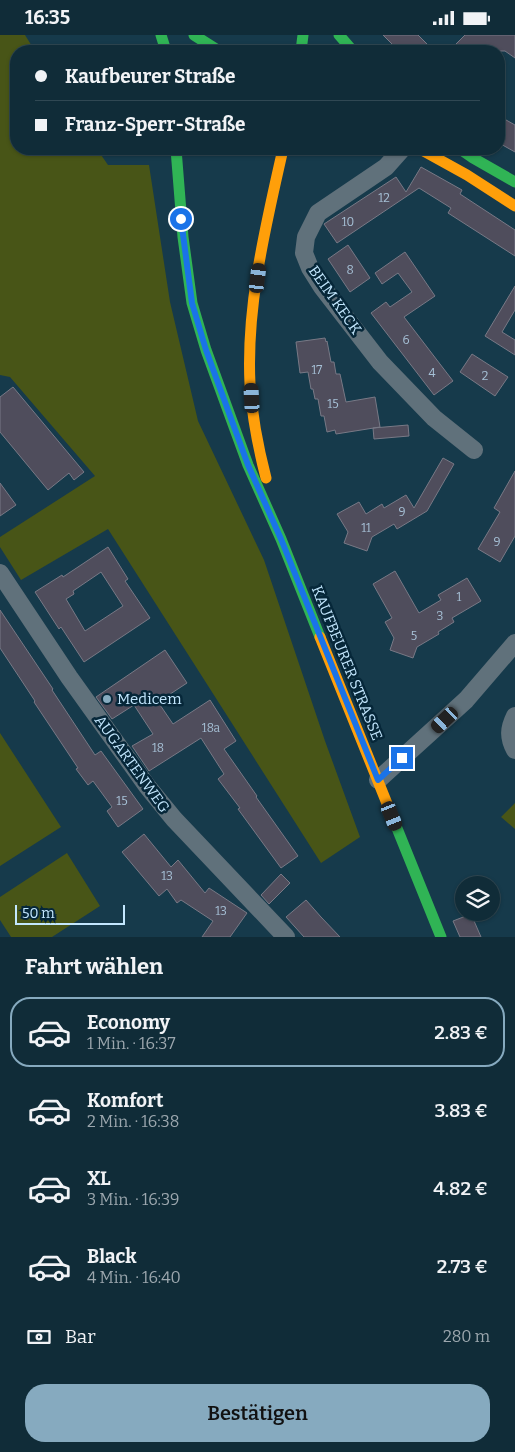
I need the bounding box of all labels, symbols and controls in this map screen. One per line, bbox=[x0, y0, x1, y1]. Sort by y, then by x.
text: 16:35 bbox=[25, 6, 70, 29]
text: Kaufbeurer Straße bbox=[65, 65, 235, 88]
text: Franz-Sperr-Straße bbox=[65, 113, 245, 136]
house number: 12 bbox=[378, 191, 390, 205]
route start bbox=[170, 208, 192, 230]
house number: 10 bbox=[342, 215, 354, 229]
car bbox=[248, 262, 267, 294]
street label: BEIM KECK bbox=[305, 262, 365, 338]
house number: 8 bbox=[346, 263, 354, 277]
house number: 6 bbox=[402, 333, 410, 347]
house number: 17 bbox=[312, 363, 322, 377]
house number: 4 bbox=[428, 366, 436, 380]
house number: 2 bbox=[482, 369, 488, 383]
car bbox=[243, 383, 260, 413]
house number: 15 bbox=[327, 397, 339, 411]
house number: 9 bbox=[398, 505, 406, 519]
house number: 11 bbox=[361, 521, 371, 535]
house number: 9 bbox=[493, 535, 501, 549]
street label: KAUFBEURER STRASSE bbox=[308, 583, 386, 743]
house number: 1 bbox=[457, 590, 462, 604]
house number: 3 bbox=[437, 609, 444, 623]
house number: 5 bbox=[411, 629, 417, 643]
place label: Medicem bbox=[117, 690, 182, 708]
marker: Medicem bbox=[101, 693, 113, 705]
car bbox=[428, 704, 461, 736]
street label: AUGARTENWEG bbox=[91, 712, 173, 816]
house number: 18a bbox=[202, 721, 221, 735]
house number: 18 bbox=[152, 741, 164, 755]
route end bbox=[391, 747, 413, 769]
house number: 15 bbox=[116, 794, 128, 808]
car bbox=[379, 799, 404, 833]
house number: 13 bbox=[161, 869, 173, 883]
map controls bbox=[455, 876, 500, 921]
button: layers bbox=[455, 876, 500, 921]
scale bar bbox=[15, 902, 125, 925]
house number: 13 bbox=[215, 904, 227, 918]
text: 50 m bbox=[22, 905, 55, 922]
text: Fahrt wählen bbox=[25, 953, 163, 980]
icon: car bbox=[27, 1010, 72, 1055]
text: Economy bbox=[87, 1011, 170, 1034]
text: 2.83 € bbox=[434, 1021, 488, 1044]
text: 1 Min. · 16:37 bbox=[87, 1034, 176, 1053]
icon: car bbox=[27, 1088, 72, 1133]
text: Komfort bbox=[87, 1089, 163, 1112]
text: 3.83 € bbox=[435, 1099, 488, 1122]
text: 2 Min. · 16:38 bbox=[87, 1112, 179, 1131]
icon: car bbox=[27, 1166, 72, 1211]
text: XL bbox=[87, 1167, 111, 1190]
text: 4.82 € bbox=[433, 1177, 488, 1200]
text: 3 Min. · 16:39 bbox=[87, 1190, 180, 1209]
icon: car bbox=[27, 1244, 72, 1289]
text: Black bbox=[87, 1245, 137, 1268]
text: 2.73 € bbox=[437, 1255, 488, 1278]
text: 4 Min. · 16:40 bbox=[87, 1268, 181, 1287]
icon: cash bbox=[25, 1323, 53, 1351]
text: Bar bbox=[65, 1325, 96, 1348]
text: 280 m bbox=[443, 1327, 490, 1346]
button: Bestätigen bbox=[25, 1384, 490, 1442]

